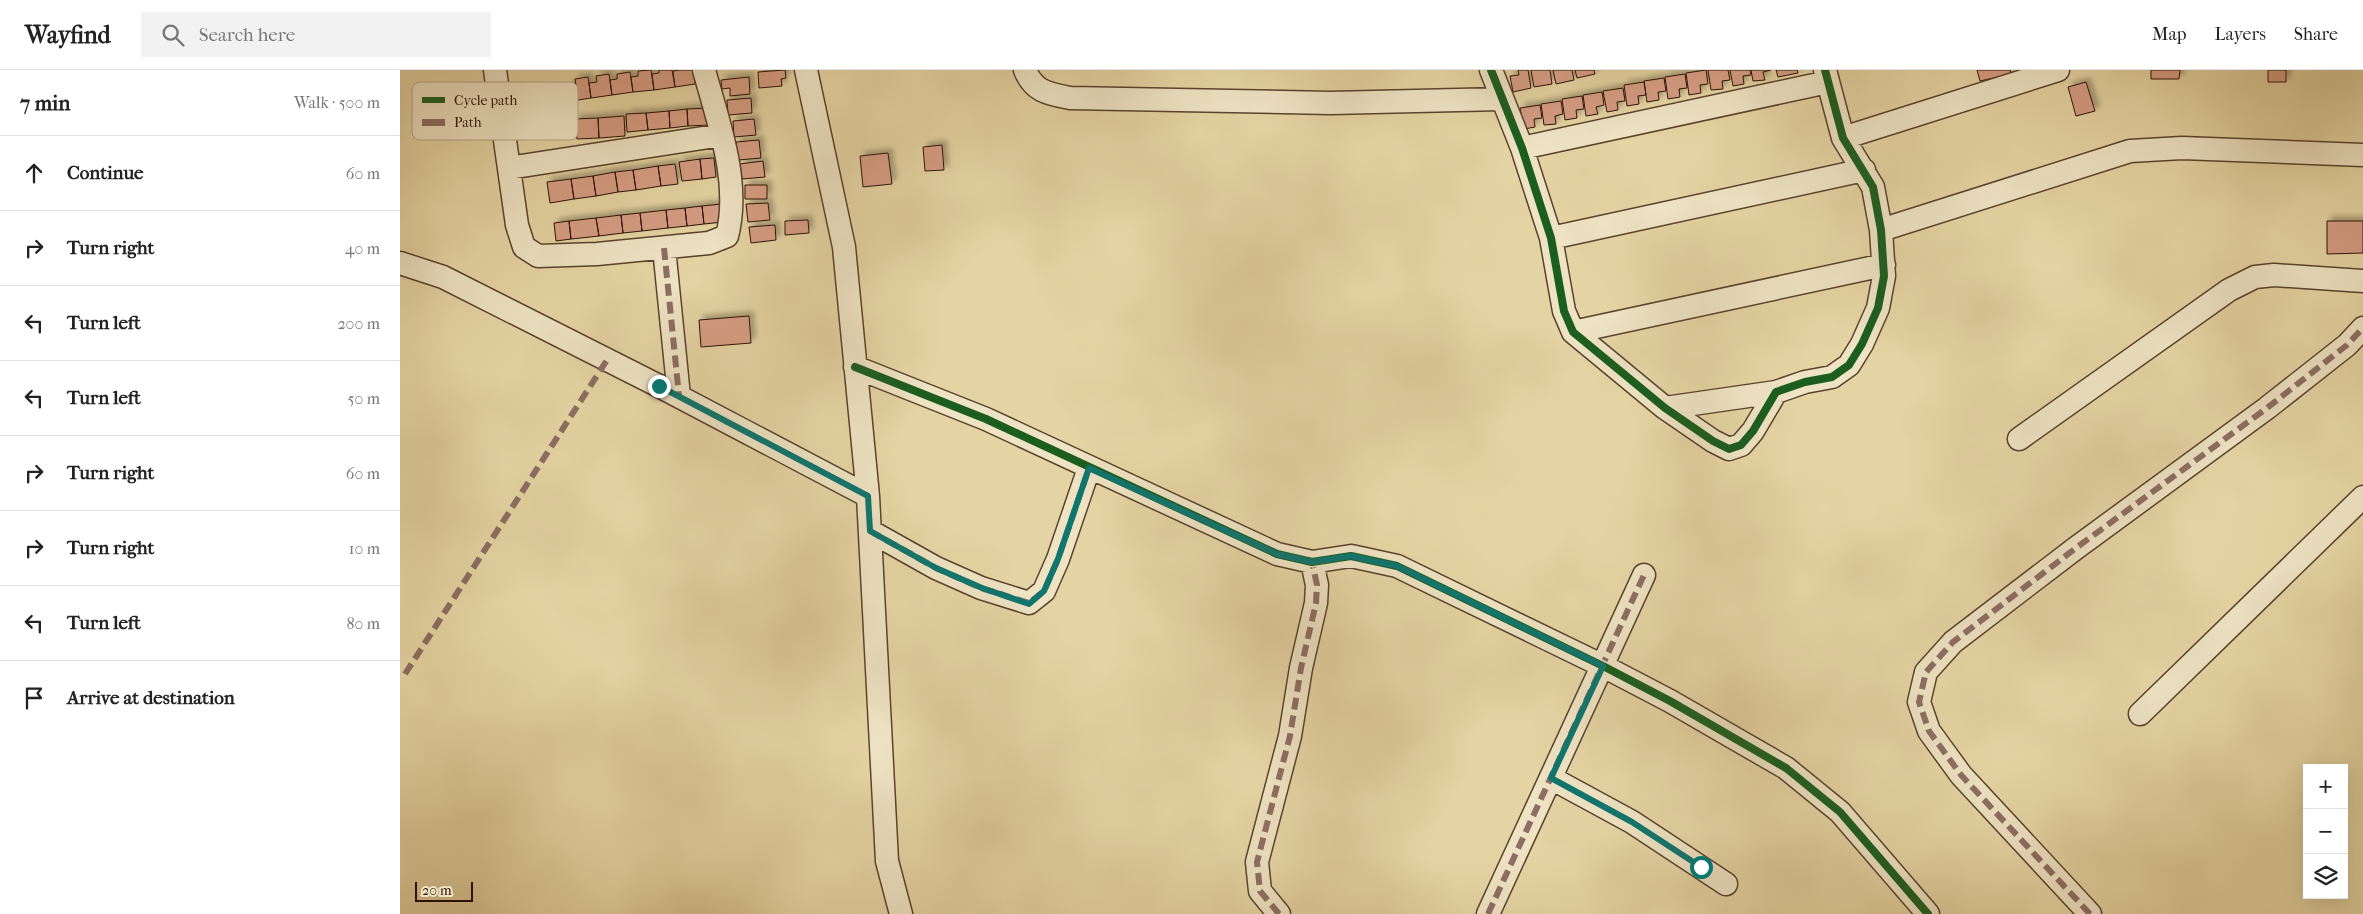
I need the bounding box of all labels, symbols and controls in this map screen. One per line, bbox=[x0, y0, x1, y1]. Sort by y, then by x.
search box bbox=[141, 12, 491, 57]
text: Wayfind bbox=[25, 21, 111, 49]
icon: search bbox=[159, 21, 187, 49]
text: Search here bbox=[199, 24, 295, 46]
text: Map bbox=[2152, 24, 2186, 45]
text: Layers bbox=[2214, 24, 2266, 45]
text: Share bbox=[2294, 24, 2338, 45]
legend bbox=[412, 82, 578, 140]
text: 7 min bbox=[20, 91, 71, 115]
text: Cycle path bbox=[454, 92, 518, 109]
text: Walk · 500 m bbox=[294, 93, 380, 112]
text: Path bbox=[454, 114, 482, 131]
icon: ahead bbox=[20, 159, 48, 187]
text: Continue bbox=[67, 162, 143, 184]
text: 60 m bbox=[346, 164, 380, 183]
icon: right bbox=[20, 234, 48, 262]
text: Turn right bbox=[67, 237, 154, 259]
text: 40 m bbox=[345, 239, 380, 258]
icon: left bbox=[20, 309, 48, 337]
text: Turn left bbox=[67, 312, 141, 334]
text: 200 m bbox=[337, 314, 380, 333]
route end bbox=[648, 375, 671, 398]
icon: left bbox=[20, 384, 48, 412]
text: Turn left bbox=[67, 387, 141, 409]
text: 50 m bbox=[348, 389, 380, 408]
icon: right bbox=[20, 459, 48, 487]
text: Turn right bbox=[67, 462, 154, 484]
text: 60 m bbox=[346, 464, 380, 483]
icon: right bbox=[20, 534, 48, 562]
text: Turn right bbox=[67, 537, 154, 559]
text: 10 m bbox=[349, 539, 380, 558]
icon: left bbox=[20, 609, 48, 637]
text: Turn left bbox=[67, 612, 141, 634]
text: 80 m bbox=[346, 614, 380, 633]
icon: arrive bbox=[20, 684, 48, 712]
text: Arrive at destination bbox=[67, 687, 235, 709]
map controls bbox=[2303, 764, 2348, 899]
button: + bbox=[2303, 764, 2348, 809]
button: − bbox=[2303, 809, 2348, 854]
button: layers bbox=[2303, 854, 2348, 899]
route start bbox=[1690, 856, 1713, 879]
scale bar bbox=[415, 879, 472, 902]
text: 20 m bbox=[422, 882, 452, 899]

